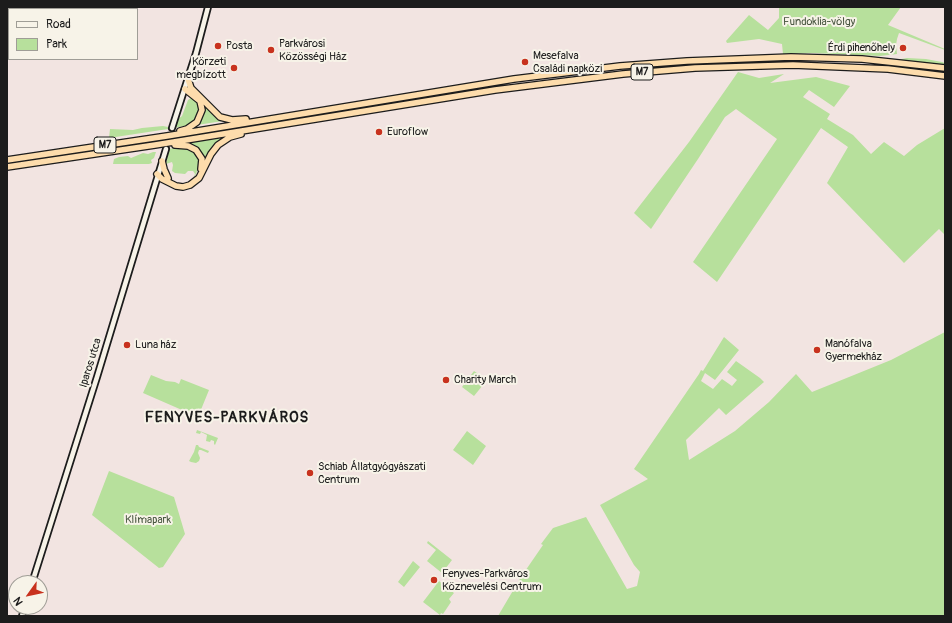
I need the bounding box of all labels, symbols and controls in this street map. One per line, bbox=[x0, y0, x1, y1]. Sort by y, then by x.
legend bbox=[8, 8, 138, 60]
park label: Fundoklia-völgy bbox=[783, 15, 855, 29]
text: Road bbox=[46, 17, 71, 32]
text: Park bbox=[46, 37, 67, 52]
place label: Parkvárosi Közösségi Ház bbox=[279, 37, 347, 63]
place label: Posta bbox=[226, 39, 252, 53]
marker: Posta bbox=[213, 41, 223, 51]
place label: Érdi pihenőhely bbox=[828, 41, 895, 55]
marker: Érdi pihenőhely bbox=[898, 43, 908, 53]
marker: Parkvárosi Közösségi Ház bbox=[266, 45, 276, 55]
place label: Mesefalva Családi napközi bbox=[533, 49, 602, 75]
place label: Körzeti megbízott bbox=[176, 55, 226, 81]
marker: Mesefalva Családi napközi bbox=[520, 57, 530, 67]
marker: Körzeti megbízott bbox=[229, 63, 239, 73]
road number: M7 bbox=[631, 64, 653, 80]
place label: Euroflow bbox=[387, 125, 428, 139]
marker: Euroflow bbox=[374, 127, 384, 137]
road number: M7 bbox=[94, 137, 116, 153]
street label: Iparos utca bbox=[77, 337, 105, 389]
place label: Manófalva Gyermekház bbox=[825, 337, 882, 363]
place label: Luna ház bbox=[135, 338, 176, 352]
marker: Luna ház bbox=[122, 340, 132, 350]
marker: Manófalva Gyermekház bbox=[812, 345, 822, 355]
place label: Charity March bbox=[454, 373, 516, 387]
marker: Charity March bbox=[441, 375, 451, 385]
district label: FENYVES-PARKVÁROS bbox=[145, 409, 309, 427]
place label: Schiab Állatgyógyászati Centrum bbox=[318, 460, 425, 486]
marker: Schiab Állatgyógyászati Centrum bbox=[305, 468, 315, 478]
park label: Klímapark bbox=[125, 513, 171, 527]
place label: Fenyves-Parkváros Köznevelési Centrum bbox=[442, 567, 542, 593]
north arrow bbox=[8, 575, 48, 615]
marker: Fenyves-Parkváros Köznevelési Centrum bbox=[429, 575, 439, 585]
text: N bbox=[11, 595, 26, 608]

